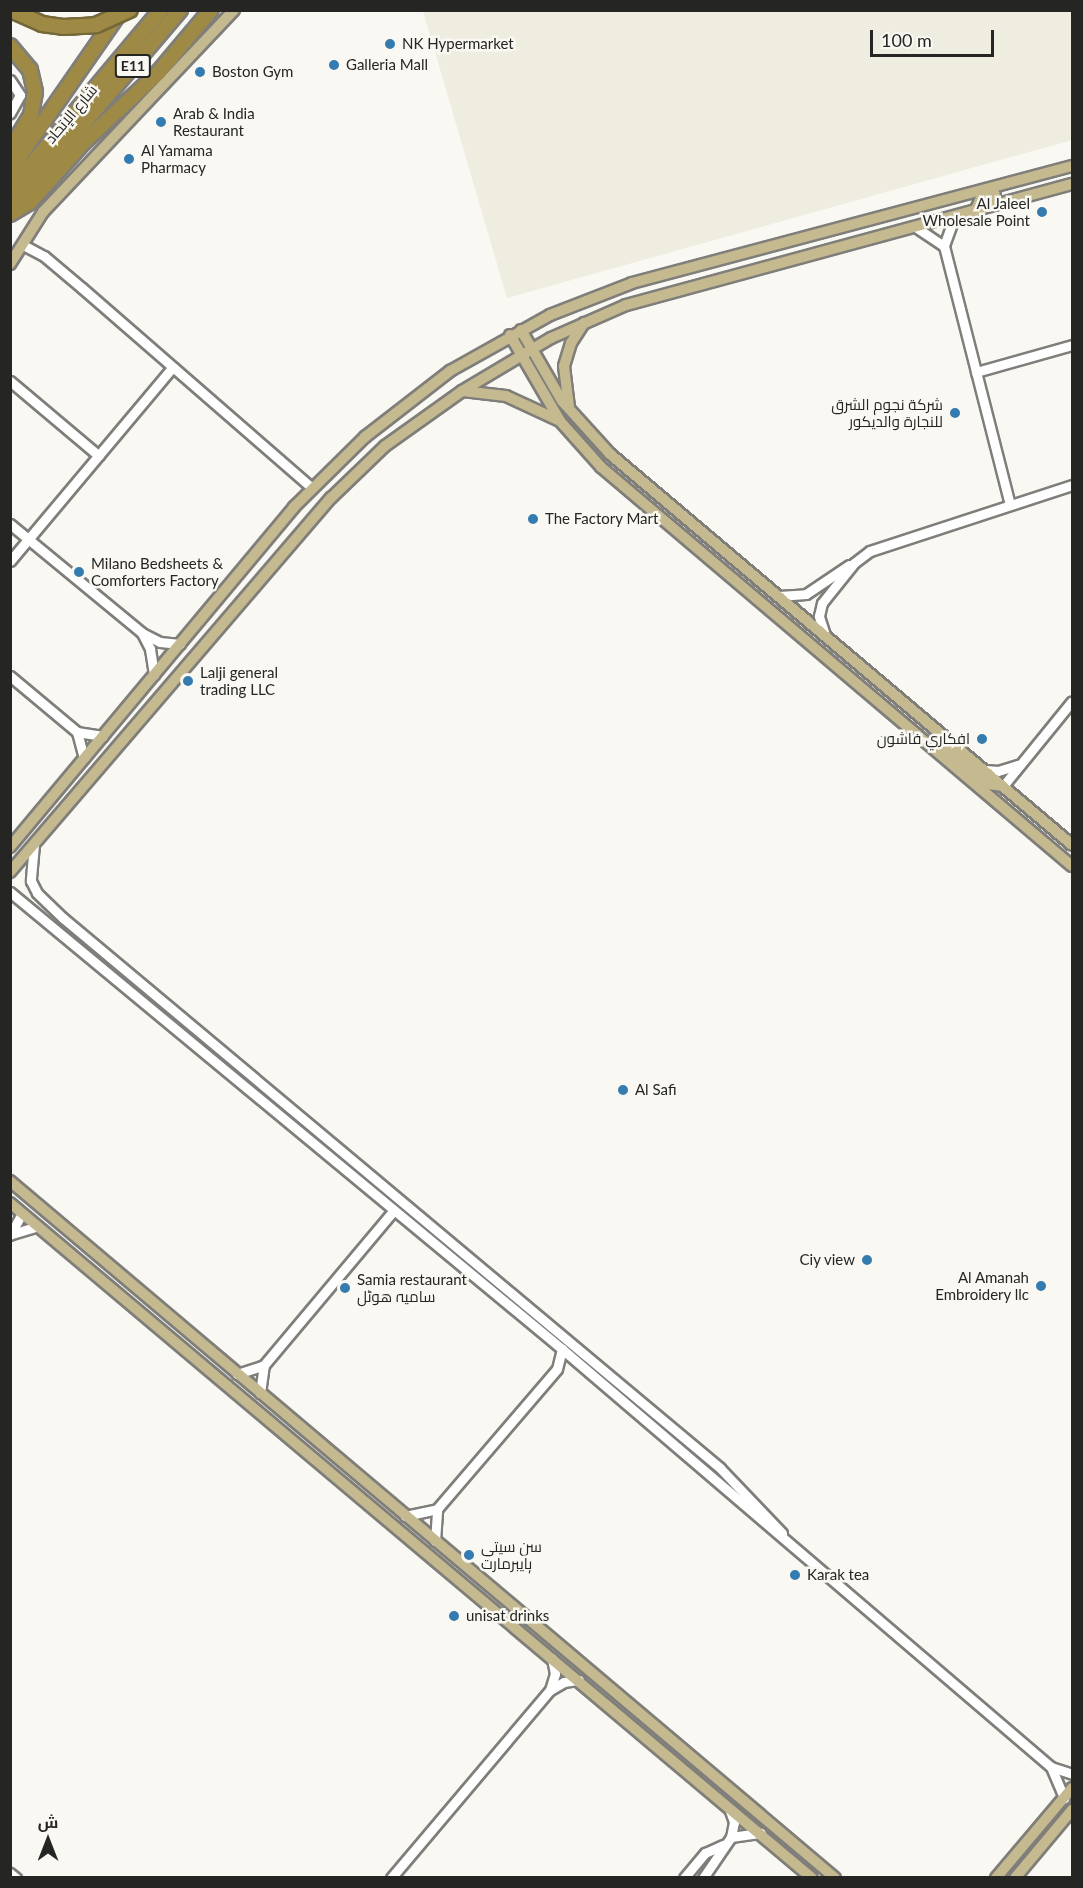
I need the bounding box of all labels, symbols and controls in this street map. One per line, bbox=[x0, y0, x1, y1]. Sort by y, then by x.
scale bar bbox=[873, 18, 998, 56]
text: 100 m bbox=[881, 29, 932, 51]
place label: NK Hypermarket bbox=[402, 35, 514, 53]
marker: NK Hypermarket bbox=[383, 37, 397, 51]
road number: E11 bbox=[114, 55, 152, 77]
place label: Galleria Mall bbox=[346, 56, 428, 74]
marker: Galleria Mall bbox=[327, 58, 341, 72]
place label: Boston Gym bbox=[212, 63, 293, 81]
marker: Boston Gym bbox=[193, 65, 207, 79]
street label: شارع الإتحاد bbox=[41, 81, 101, 147]
place label: Arab & India Restaurant bbox=[173, 104, 255, 139]
marker: Arab & India Restaurant bbox=[154, 115, 168, 129]
place label: Al Yamama Pharmacy bbox=[141, 141, 213, 176]
marker: Al Yamama Pharmacy bbox=[122, 152, 136, 166]
place label: Al Jaleel Wholesale Point bbox=[923, 194, 1030, 229]
marker: Al Jaleel Wholesale Point bbox=[1035, 205, 1049, 219]
place label: شركة نجوم الشرق للنجارة والديكور bbox=[831, 395, 943, 430]
marker: شركة نجوم الشرق للنجارة والديكور bbox=[948, 406, 962, 420]
place label: The Factory Mart bbox=[545, 510, 659, 528]
marker: The Factory Mart bbox=[526, 512, 540, 526]
place label: Milano Bedsheets & Comforters Factory bbox=[91, 554, 223, 589]
marker: Milano Bedsheets & Comforters Factory bbox=[72, 565, 86, 579]
place label: Lalji general trading LLC bbox=[200, 663, 278, 698]
marker: Lalji general trading LLC bbox=[181, 674, 195, 688]
place label: افكاري فاشون bbox=[877, 730, 970, 748]
marker: افكاري فاشون bbox=[975, 732, 989, 746]
place label: Al Safi bbox=[635, 1081, 676, 1099]
marker: Al Safi bbox=[616, 1083, 630, 1097]
place label: Ciy view bbox=[799, 1251, 855, 1269]
marker: Ciy view bbox=[860, 1253, 874, 1267]
place label: Al Amanah Embroidery llc bbox=[935, 1268, 1029, 1303]
place label: Samia restaurant سامیہ ھوٹل bbox=[357, 1270, 467, 1305]
marker: Al Amanah Embroidery llc bbox=[1034, 1279, 1048, 1293]
marker: Samia restaurant سامیہ ھوٹل bbox=[338, 1281, 352, 1295]
place label: سن سیتی ہایبرمارت bbox=[481, 1537, 542, 1572]
marker: سن سیتی ہایبرمارت bbox=[462, 1548, 476, 1562]
place label: Karak tea bbox=[807, 1566, 869, 1584]
marker: Karak tea bbox=[788, 1568, 802, 1582]
place label: unisat drinks bbox=[466, 1607, 549, 1625]
marker: unisat drinks bbox=[447, 1609, 461, 1623]
north arrow bbox=[18, 1810, 78, 1870]
text: ش bbox=[38, 1812, 58, 1831]

